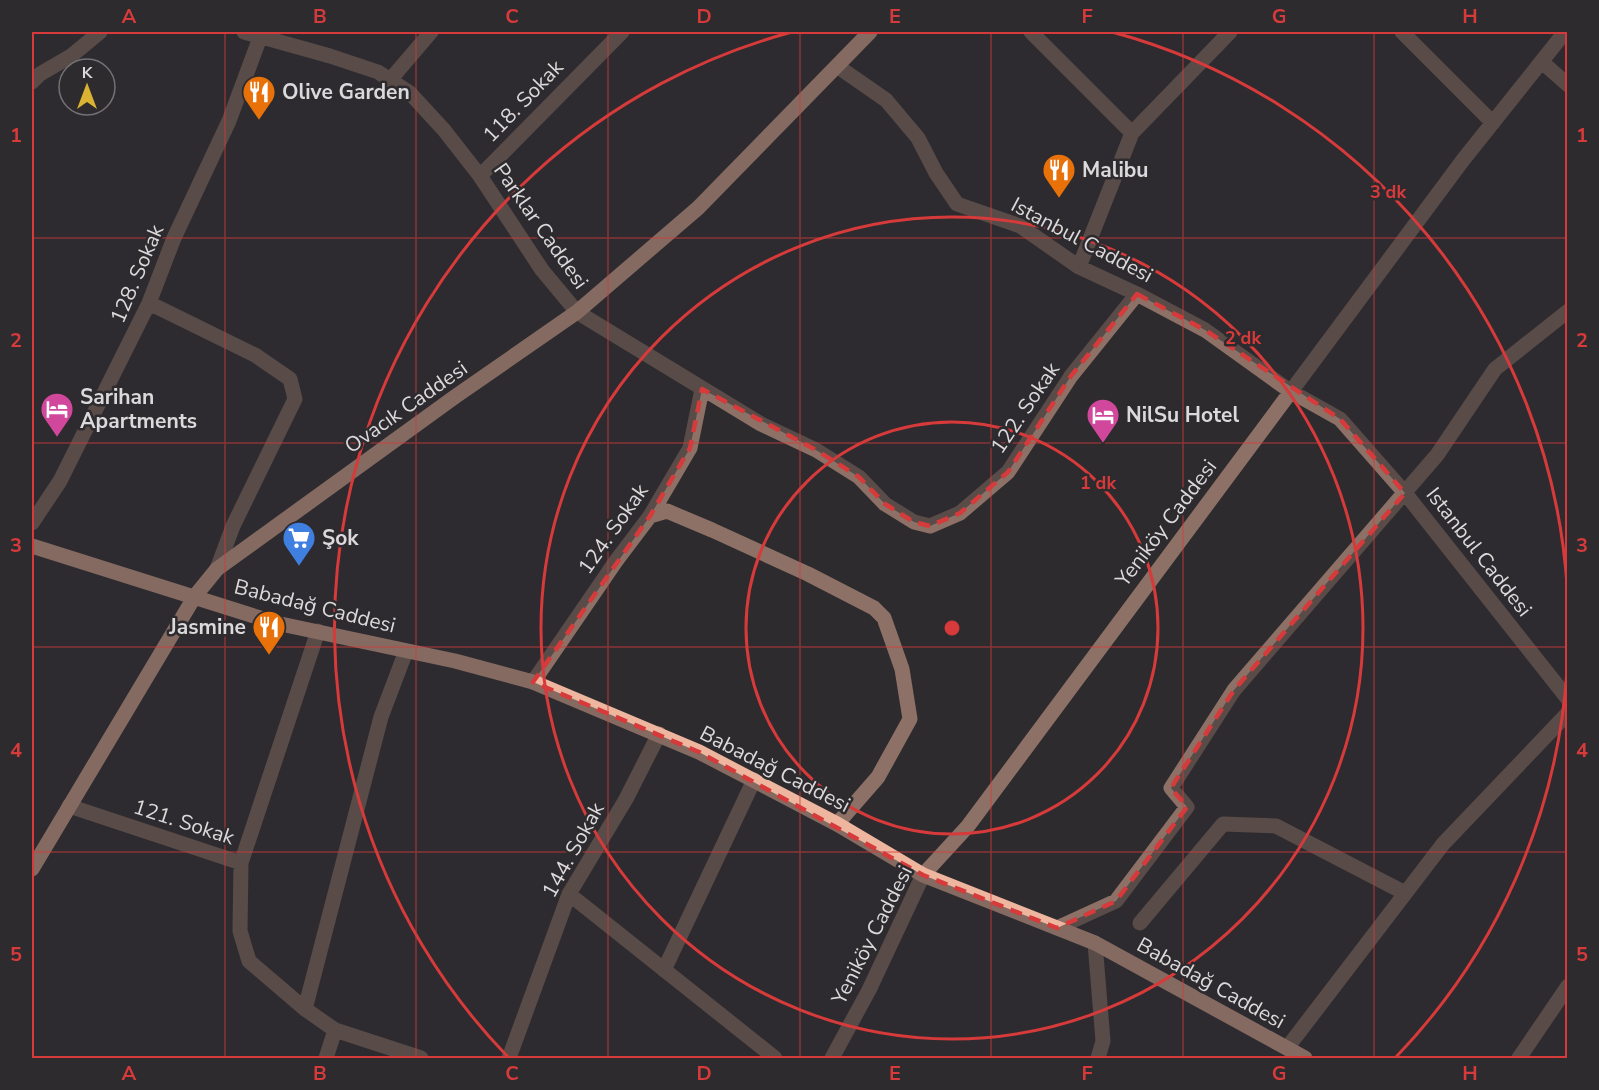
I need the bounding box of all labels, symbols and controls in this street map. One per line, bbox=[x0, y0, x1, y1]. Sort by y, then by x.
text: A bbox=[122, 3, 137, 30]
text: B bbox=[313, 3, 327, 30]
text: C bbox=[505, 3, 519, 30]
text: D bbox=[696, 3, 712, 30]
text: E bbox=[889, 3, 901, 30]
text: F bbox=[1081, 3, 1093, 30]
text: G bbox=[1272, 3, 1286, 30]
text: H bbox=[1462, 3, 1478, 30]
street label: 118. Sokak bbox=[477, 53, 570, 148]
north arrow bbox=[57, 57, 117, 117]
text: K bbox=[82, 62, 94, 84]
restaurant icon: Olive Garden bbox=[241, 74, 277, 121]
place label: Olive Garden bbox=[282, 78, 410, 106]
text: 1 bbox=[10, 122, 22, 149]
text: 1 bbox=[1576, 122, 1588, 149]
restaurant icon: Malibu bbox=[1041, 152, 1077, 199]
place label: Malibu bbox=[1082, 156, 1149, 184]
street label: Parklar Caddesi bbox=[487, 157, 595, 295]
text: 3 dk bbox=[1370, 180, 1406, 204]
street label: Istanbul Caddesi bbox=[1006, 191, 1158, 289]
street label: 128. Sokak bbox=[104, 220, 171, 328]
text: 2 dk bbox=[1225, 326, 1261, 350]
text: 2 bbox=[10, 327, 22, 354]
text: 2 bbox=[1576, 327, 1588, 354]
street label: Ovacık Caddesi bbox=[339, 354, 473, 460]
street label: 122. Sokak bbox=[984, 356, 1066, 459]
place label: Sarihan Apartments bbox=[80, 383, 197, 435]
hotel icon: Sarihan Apartments bbox=[39, 391, 75, 438]
hotel icon: NilSu Hotel bbox=[1085, 397, 1121, 444]
place label: NilSu Hotel bbox=[1126, 401, 1239, 429]
street label: Yeniköy Caddesi bbox=[1108, 454, 1223, 593]
text: 1 dk bbox=[1080, 471, 1116, 495]
street label: 124. Sokak bbox=[572, 478, 655, 580]
street label: Istanbul Caddesi bbox=[1420, 482, 1538, 622]
supermarket icon: Şok bbox=[281, 520, 317, 567]
place label: Şok bbox=[322, 524, 359, 552]
text: 3 bbox=[10, 532, 22, 559]
text: 3 bbox=[1576, 532, 1588, 559]
street label: Babadağ Caddesi bbox=[231, 572, 399, 640]
restaurant icon: Jasmine bbox=[251, 609, 287, 656]
place label: Jasmine bbox=[168, 613, 246, 641]
centre of rings bbox=[942, 618, 962, 638]
street label: Babadağ Caddesi bbox=[695, 719, 855, 819]
text: 4 bbox=[10, 737, 22, 764]
text: 4 bbox=[1576, 737, 1588, 764]
street label: 121. Sokak bbox=[130, 793, 239, 852]
street label: 144. Sokak bbox=[535, 797, 611, 903]
street label: Yeniköy Caddesi bbox=[824, 861, 919, 1010]
street label: Babadağ Caddesi bbox=[1132, 931, 1290, 1035]
text: 5 bbox=[10, 941, 22, 968]
text: 5 bbox=[1576, 941, 1588, 968]
text: A bbox=[122, 1060, 137, 1087]
text: B bbox=[313, 1060, 327, 1087]
text: C bbox=[505, 1060, 519, 1087]
text: D bbox=[696, 1060, 712, 1087]
text: E bbox=[889, 1060, 901, 1087]
text: F bbox=[1081, 1060, 1093, 1087]
text: G bbox=[1272, 1060, 1286, 1087]
text: H bbox=[1462, 1060, 1478, 1087]

